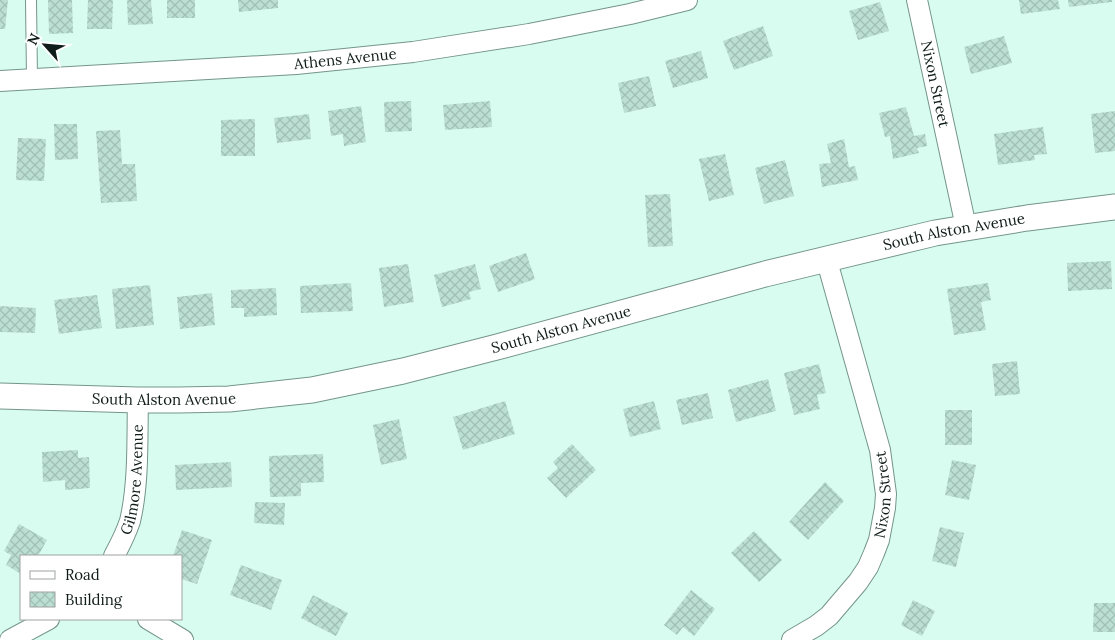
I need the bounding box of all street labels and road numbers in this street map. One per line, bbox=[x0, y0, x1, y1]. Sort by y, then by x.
street label: Nixon Street bbox=[917, 39, 954, 129]
street label: Athens Avenue bbox=[292, 44, 398, 73]
street label: South Alston Avenue bbox=[881, 209, 1026, 254]
street label: South Alston Avenue bbox=[489, 301, 633, 357]
street label: South Alston Avenue bbox=[92, 388, 237, 409]
street label: Gilmore Avenue bbox=[116, 424, 147, 538]
street label: Nixon Street bbox=[870, 450, 895, 540]

